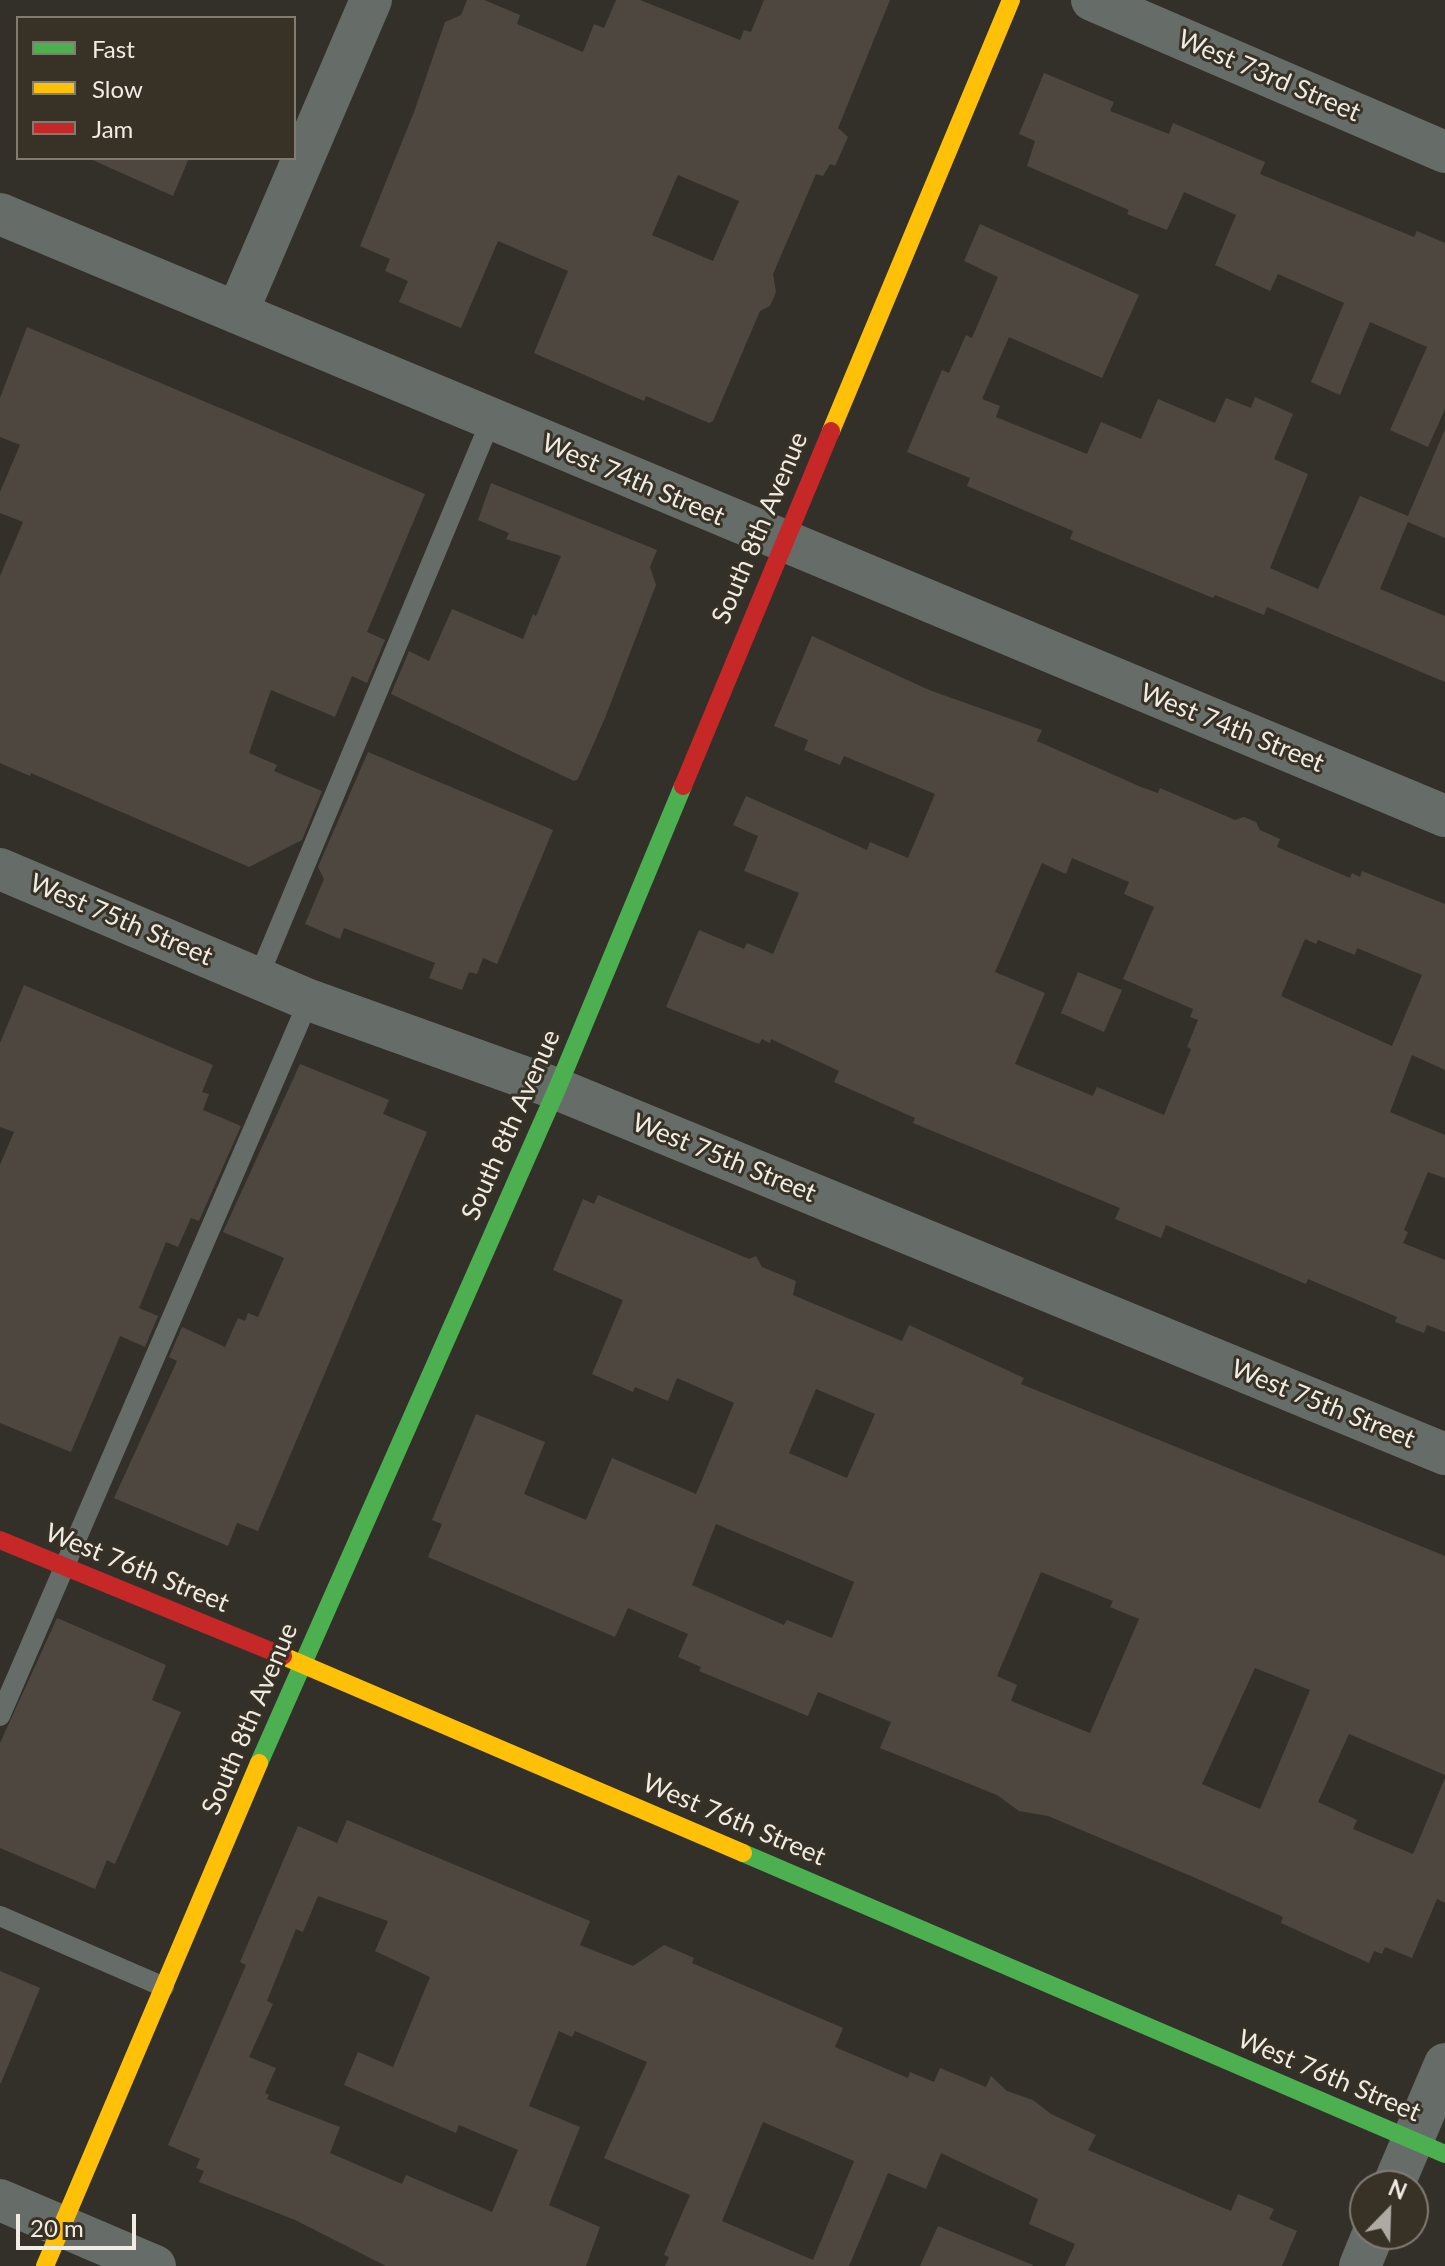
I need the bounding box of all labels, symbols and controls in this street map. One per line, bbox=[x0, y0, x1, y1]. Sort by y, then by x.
legend bbox=[16, 16, 296, 160]
street label: West 73rd Street bbox=[1173, 24, 1365, 128]
text: Fast bbox=[92, 34, 135, 63]
text: Slow bbox=[92, 74, 143, 103]
text: Jam bbox=[92, 114, 133, 143]
street label: West 74th Street bbox=[537, 427, 729, 533]
street label: South 8th Avenue bbox=[706, 427, 814, 629]
street label: West 74th Street bbox=[1136, 677, 1328, 779]
street label: West 75th Street bbox=[25, 867, 217, 973]
street label: South 8th Avenue bbox=[455, 1025, 567, 1225]
street label: West 75th Street bbox=[628, 1107, 820, 1209]
street label: West 75th Street bbox=[1227, 1353, 1419, 1455]
street label: West 76th Street bbox=[41, 1517, 233, 1619]
street label: South 8th Avenue bbox=[196, 1618, 304, 1820]
street label: West 76th Street bbox=[638, 1767, 830, 1873]
street label: West 76th Street bbox=[1233, 2023, 1425, 2129]
north arrow bbox=[1349, 2170, 1429, 2250]
text: N bbox=[1385, 2174, 1411, 2205]
scale bar bbox=[20, 2198, 140, 2248]
text: 20 m bbox=[30, 2213, 84, 2242]

